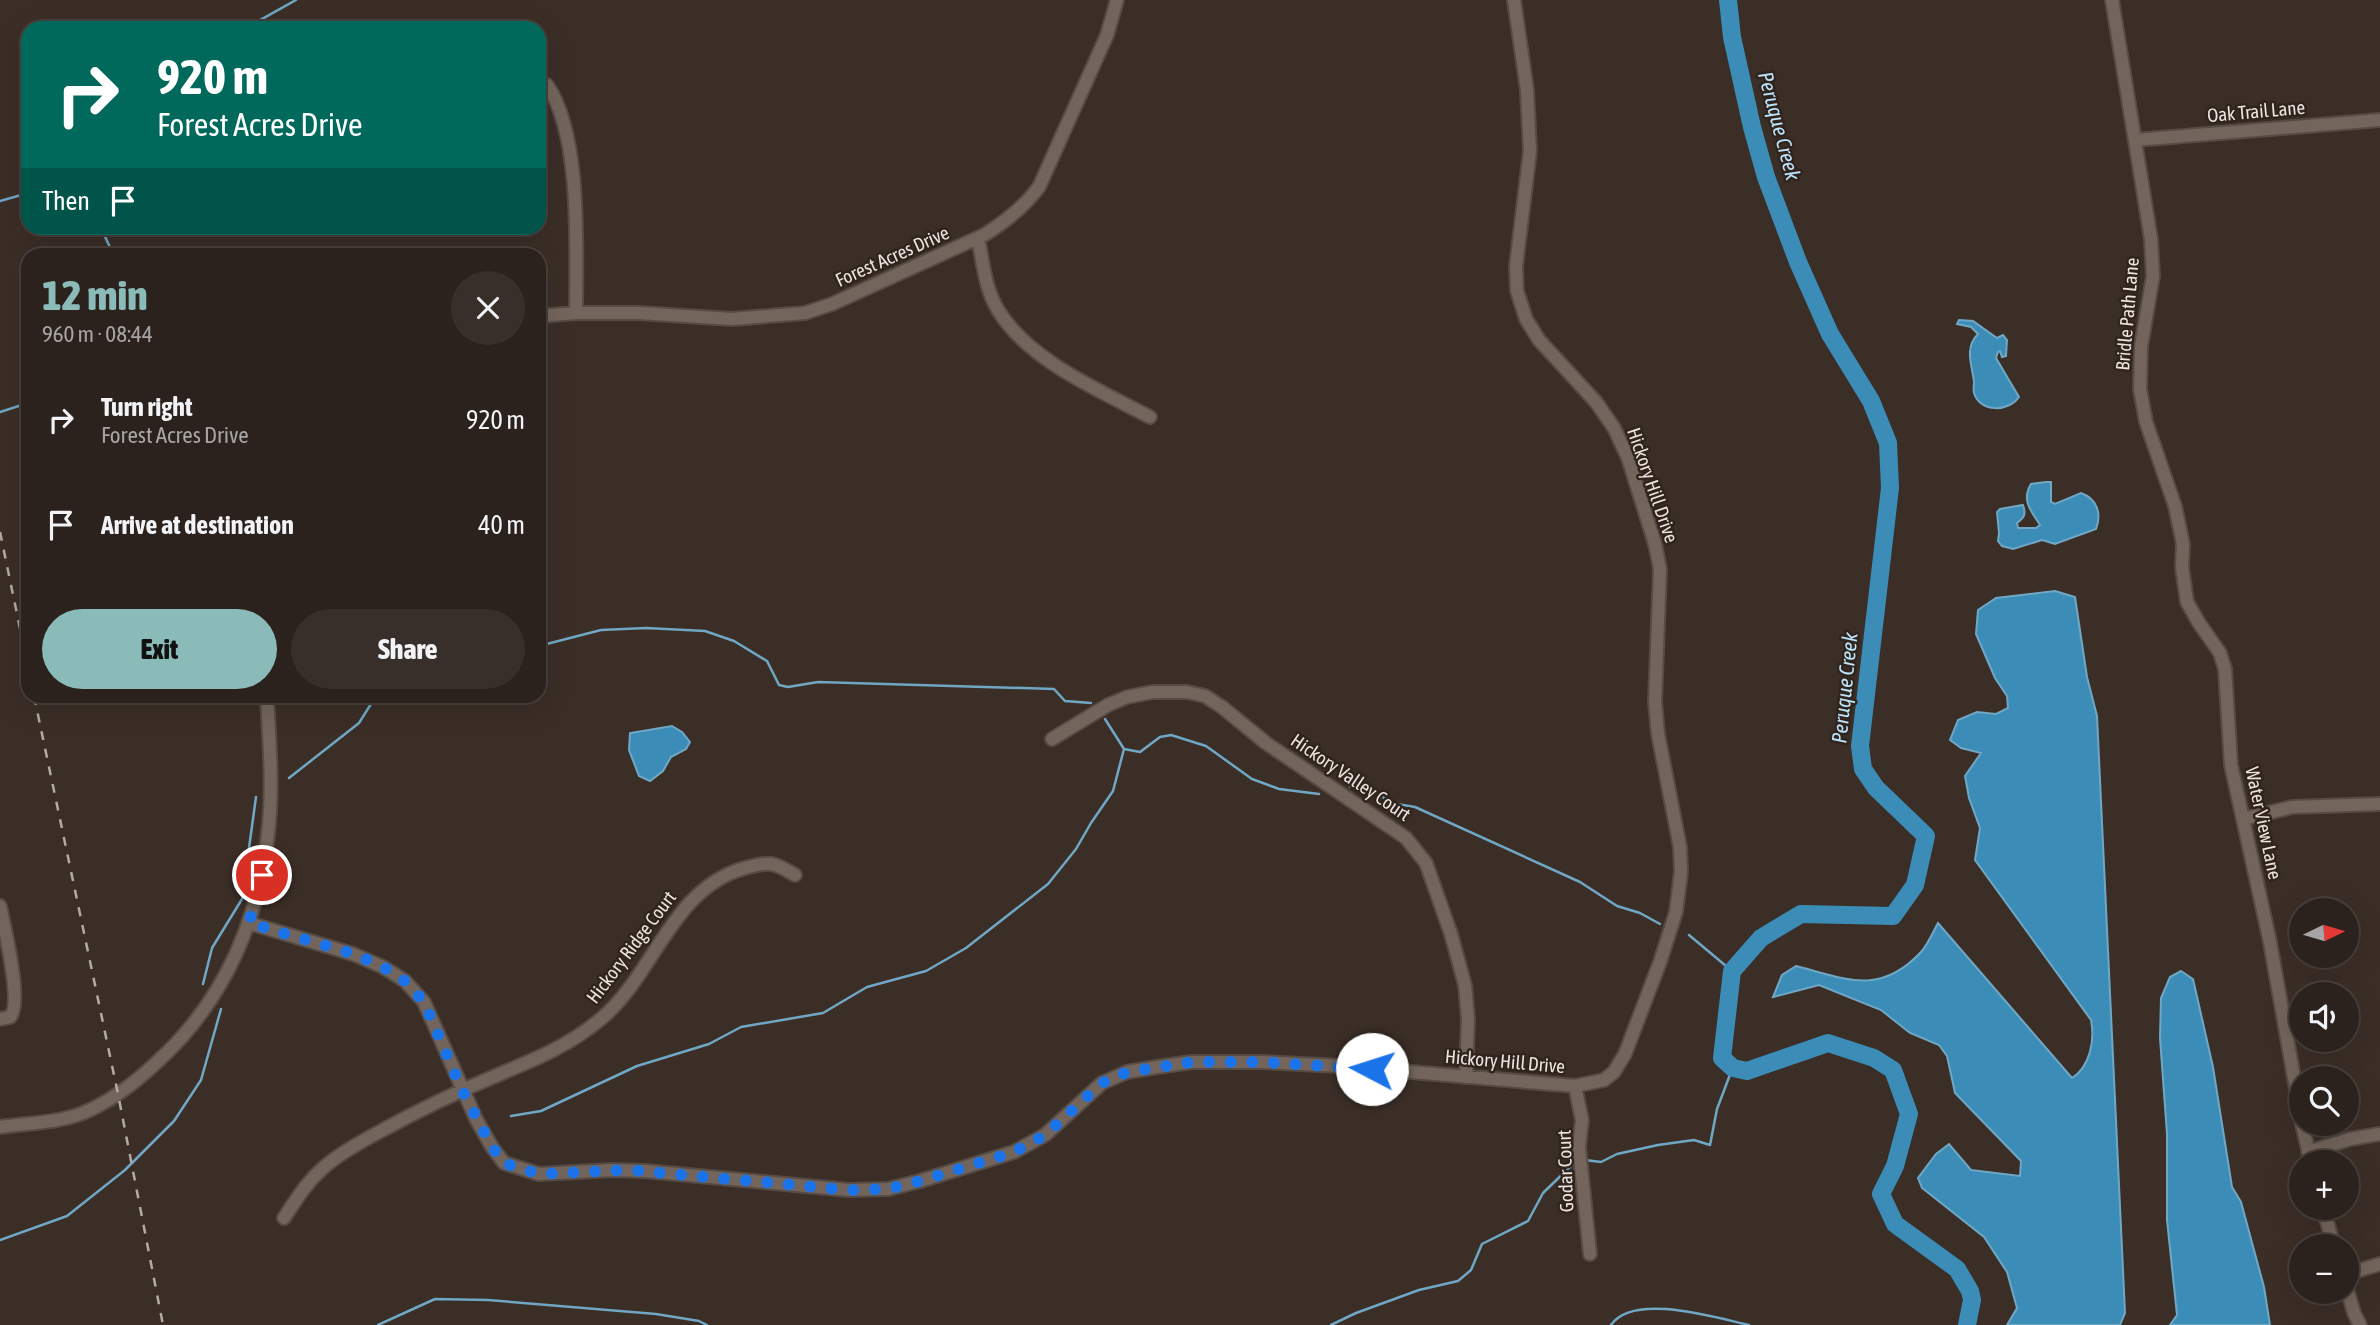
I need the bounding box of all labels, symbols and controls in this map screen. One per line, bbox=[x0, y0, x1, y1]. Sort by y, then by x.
text: 920 m bbox=[157, 48, 268, 104]
icon: right bbox=[42, 49, 133, 140]
water label: Peruque Creek bbox=[1754, 69, 1806, 183]
street label: Oak Trail Lane bbox=[2206, 96, 2306, 126]
text: Forest Acres Drive bbox=[157, 106, 362, 143]
icon: arrive bbox=[104, 182, 142, 220]
text: Then bbox=[42, 186, 90, 216]
street label: Forest Acres Drive bbox=[832, 221, 952, 291]
street label: Bridle Path Lane bbox=[2111, 257, 2143, 371]
text: 12 min bbox=[42, 271, 148, 319]
button: close bbox=[451, 271, 525, 345]
text: 960 m · 08:44 bbox=[42, 321, 153, 347]
text: Turn right bbox=[101, 392, 192, 422]
icon: right bbox=[42, 401, 80, 439]
text: 920 m bbox=[466, 405, 525, 435]
text: Forest Acres Drive bbox=[101, 422, 249, 448]
street label: Hickory Hill Drive bbox=[1623, 425, 1683, 545]
icon: arrive bbox=[42, 506, 80, 544]
text: Arrive at destination bbox=[101, 510, 294, 540]
text: 40 m bbox=[478, 510, 525, 540]
button: Exit bbox=[42, 609, 277, 689]
button: Share bbox=[291, 609, 525, 689]
water label: Peruque Creek bbox=[1826, 631, 1862, 745]
street label: Hickory Valley Court bbox=[1287, 729, 1415, 825]
street label: Water View Lane bbox=[2241, 765, 2287, 881]
pin bbox=[232, 845, 292, 905]
icon: arrive bbox=[243, 856, 281, 894]
street label: Hickory Ridge Court bbox=[582, 887, 680, 1007]
north arrow bbox=[2289, 898, 2359, 968]
map controls bbox=[2289, 898, 2359, 1304]
button: sound bbox=[2289, 982, 2359, 1052]
position arrow bbox=[1335, 1032, 1409, 1106]
street label: Hickory Hill Drive bbox=[1444, 1045, 1566, 1077]
button: search bbox=[2289, 1066, 2359, 1136]
street label: Godar Court bbox=[1553, 1129, 1577, 1213]
button: + bbox=[2289, 1150, 2359, 1220]
button: − bbox=[2289, 1234, 2359, 1304]

